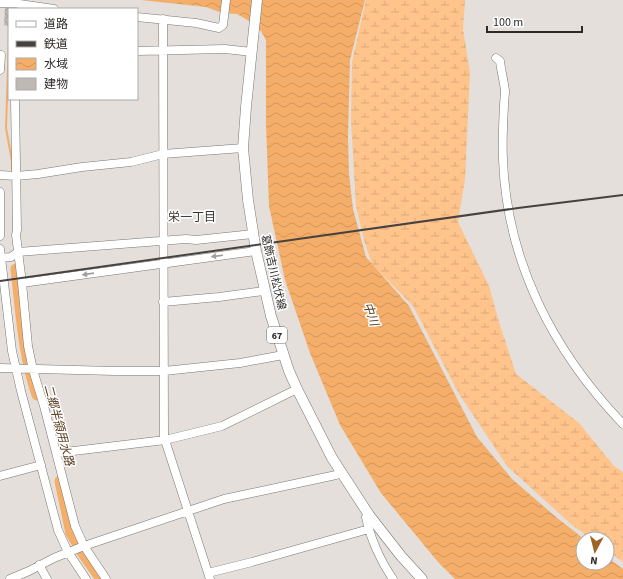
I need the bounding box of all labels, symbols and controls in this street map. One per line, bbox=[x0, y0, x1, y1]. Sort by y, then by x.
legend bbox=[8, 8, 138, 100]
scale bar bbox=[487, 8, 582, 34]
text: 100 m bbox=[493, 14, 523, 31]
text: 道路 bbox=[44, 16, 68, 33]
text: 鉄道 bbox=[44, 36, 68, 53]
text: 水域 bbox=[44, 56, 68, 73]
text: 建物 bbox=[44, 76, 68, 93]
district label: 栄一丁目 bbox=[168, 209, 216, 226]
street label: 葛飾吉川松伏線 bbox=[258, 233, 289, 311]
one-way arrow bbox=[211, 253, 223, 259]
one-way arrow bbox=[82, 271, 94, 277]
water label: 中川 bbox=[359, 300, 383, 330]
road number: 67 bbox=[267, 327, 287, 343]
water label: 二郷半領用水路 bbox=[39, 382, 78, 469]
north arrow bbox=[575, 531, 615, 571]
text: N bbox=[589, 553, 598, 568]

